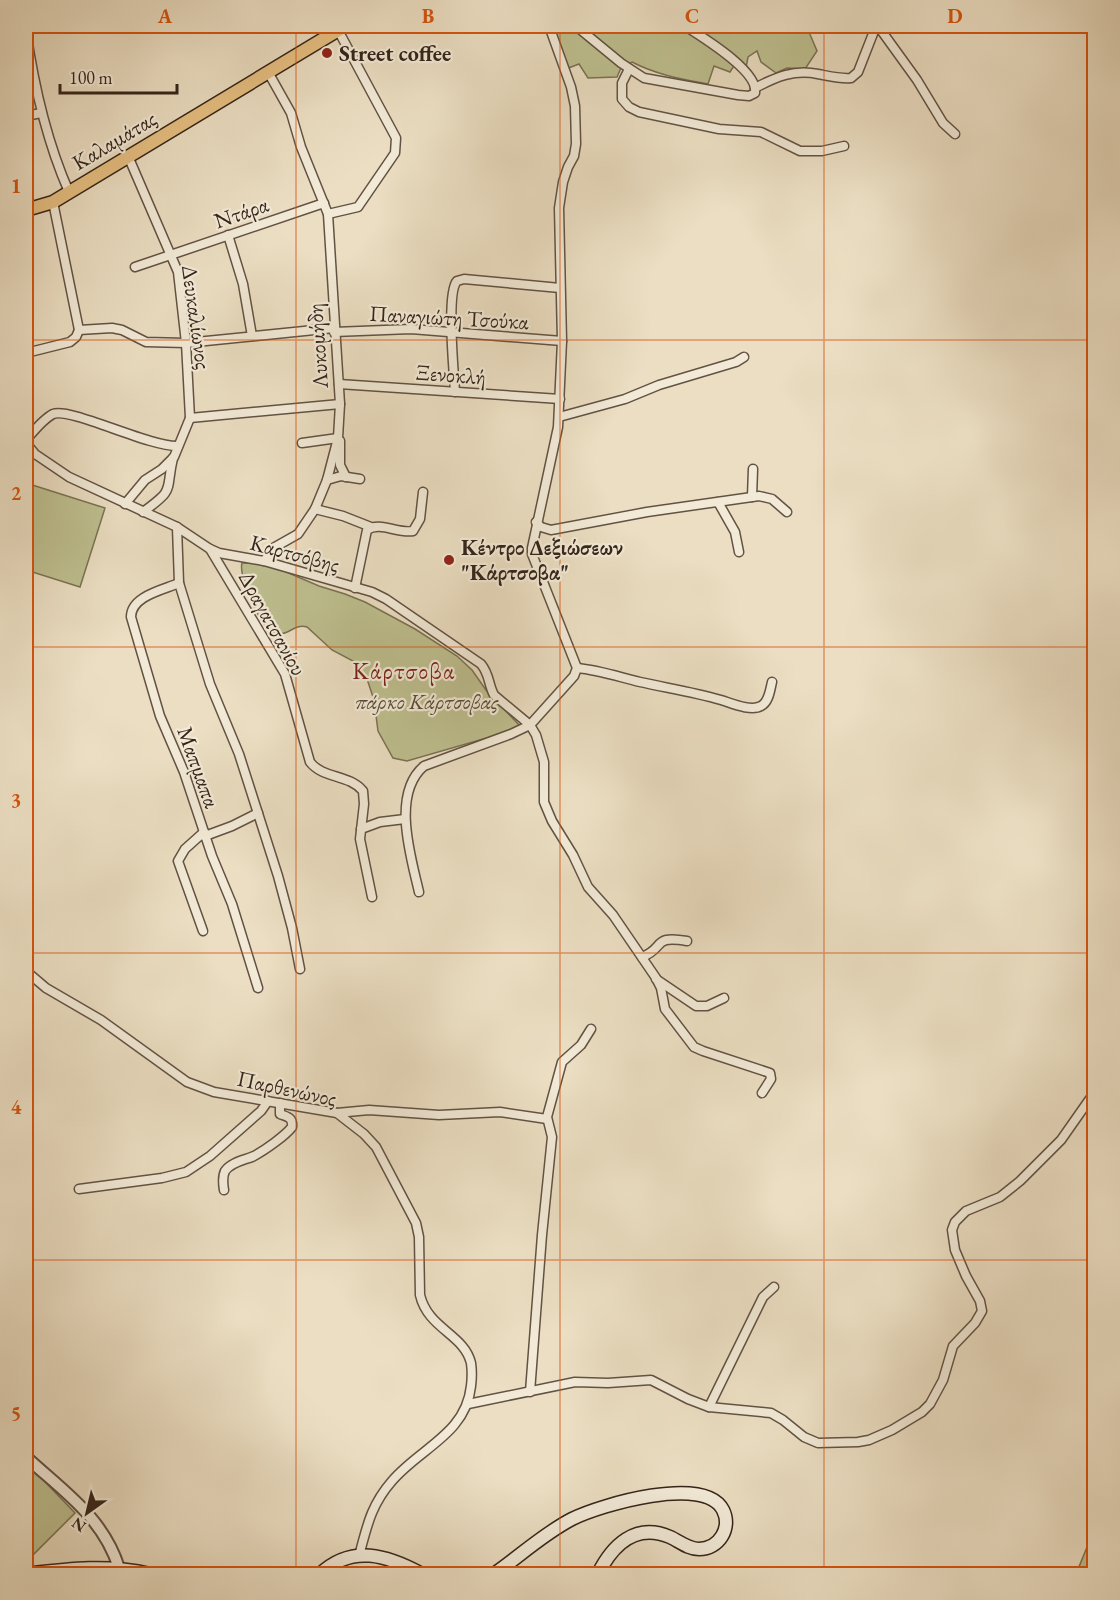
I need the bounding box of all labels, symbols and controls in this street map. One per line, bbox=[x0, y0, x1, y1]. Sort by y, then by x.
text: A bbox=[157, 3, 173, 29]
text: B bbox=[422, 3, 434, 29]
text: C bbox=[685, 3, 699, 29]
text: D bbox=[947, 3, 963, 29]
place label: Street coffee bbox=[339, 39, 451, 68]
marker: Street coffee bbox=[320, 46, 334, 60]
scale bar bbox=[60, 57, 177, 95]
text: 100 m bbox=[69, 66, 113, 89]
street label: Καλαμάτας bbox=[67, 104, 162, 177]
text: 1 bbox=[11, 173, 21, 199]
street label: Ντάρα bbox=[210, 189, 273, 235]
street label: Δευκαλίωνος bbox=[175, 263, 218, 371]
street label: Παναγιώτη Τσούκα bbox=[369, 299, 530, 336]
street label: Λυκομήδη bbox=[300, 302, 335, 390]
street label: Ξενοκλή bbox=[415, 358, 487, 391]
text: 2 bbox=[11, 480, 22, 506]
street label: Καρτσόβης bbox=[247, 528, 343, 579]
place label: Κέντρο Δεξιώσεων "Κάρτσοβα" bbox=[461, 533, 623, 587]
marker: Κέντρο Δεξιώσεων "Κάρτσοβα" bbox=[442, 553, 456, 567]
street label: Δραγατσανίου bbox=[232, 566, 313, 681]
district label: Κάρτσοβα bbox=[352, 655, 456, 686]
park label: πάρκο Κάρτσοβας bbox=[355, 687, 499, 716]
street label: Μαπμαπα bbox=[170, 723, 227, 813]
text: 3 bbox=[11, 787, 21, 813]
street label: Παρθενώνος bbox=[235, 1064, 339, 1113]
text: 4 bbox=[11, 1094, 22, 1120]
text: 5 bbox=[11, 1400, 21, 1426]
north arrow bbox=[57, 1483, 117, 1543]
text: N bbox=[68, 1513, 90, 1537]

